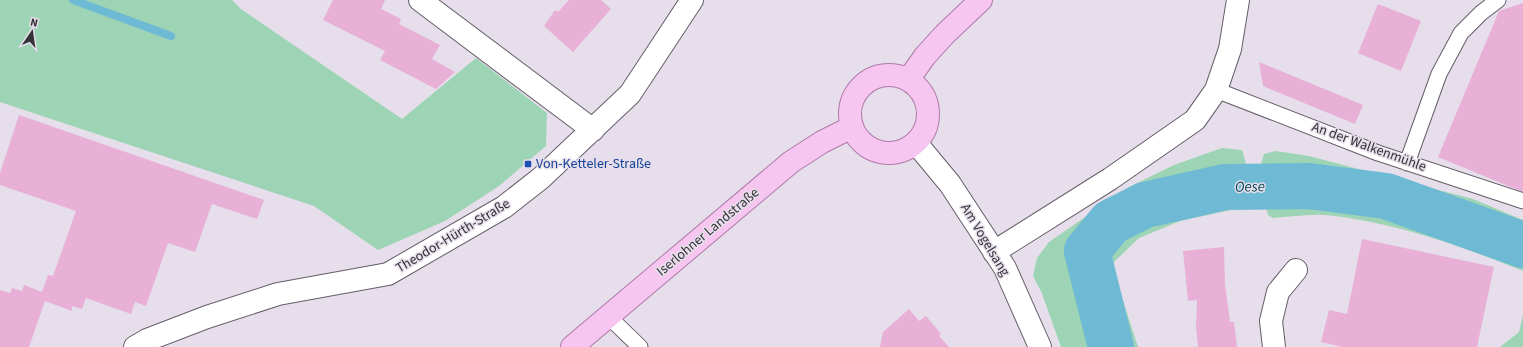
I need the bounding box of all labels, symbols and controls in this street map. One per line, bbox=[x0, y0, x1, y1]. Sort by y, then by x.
north arrow bbox=[12, 12, 52, 52]
text: N bbox=[29, 15, 39, 31]
street label: An der Walkenmühle bbox=[1309, 117, 1429, 177]
place label: Von-Ketteler-Straße bbox=[536, 154, 651, 174]
marker: Von-Ketteler-Straße bbox=[523, 159, 533, 169]
water label: Oese bbox=[1235, 176, 1265, 198]
street label: Iserlohner Landstraße bbox=[652, 183, 764, 281]
street label: Theodor-Hürth-Straße bbox=[392, 194, 514, 278]
street label: Am Vogelsang bbox=[955, 200, 1015, 280]

